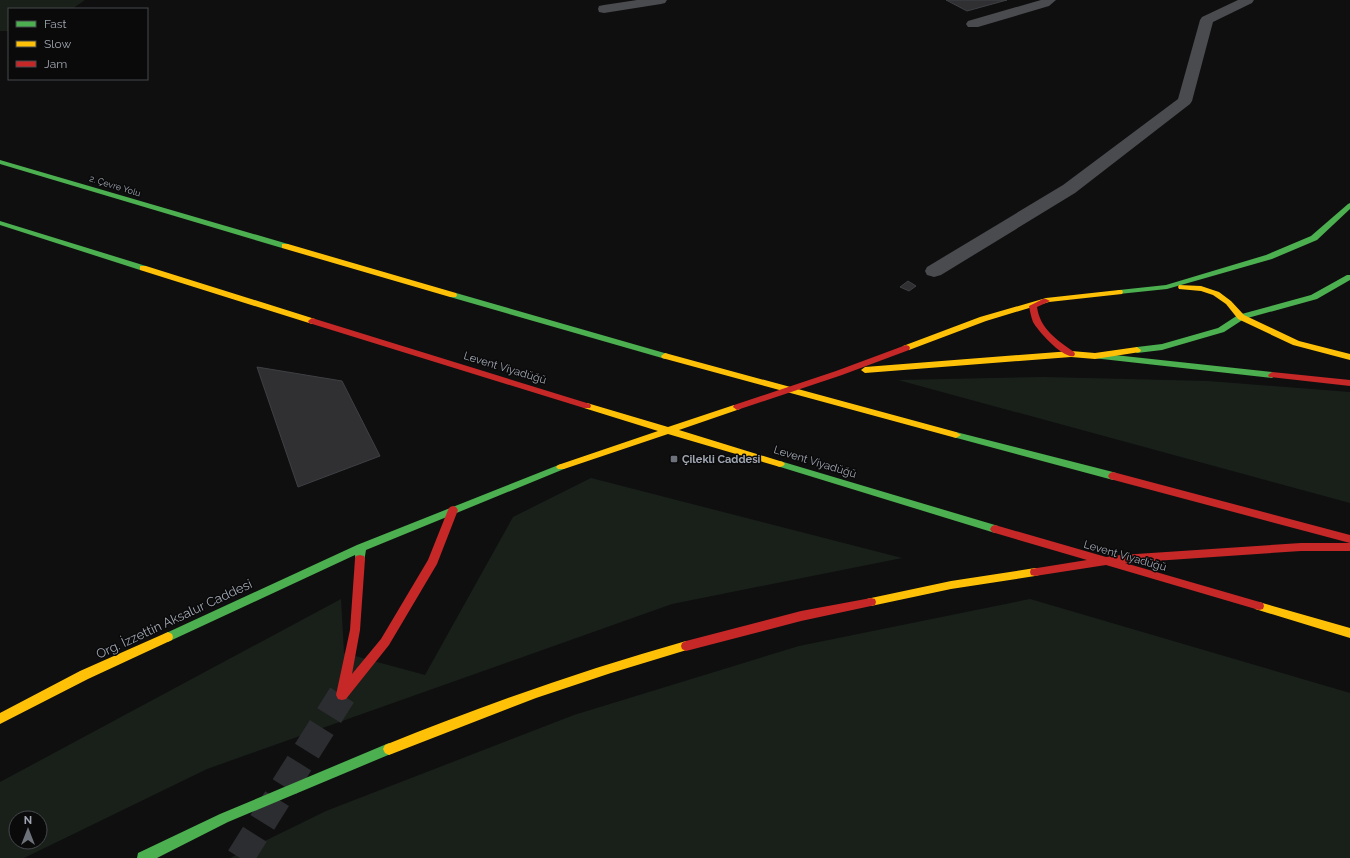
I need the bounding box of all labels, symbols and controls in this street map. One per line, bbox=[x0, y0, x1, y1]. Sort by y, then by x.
legend bbox=[8, 8, 148, 80]
text: Fast bbox=[44, 17, 67, 31]
text: Slow bbox=[44, 37, 71, 51]
text: Jam bbox=[44, 57, 67, 71]
street label: 2. Çevre Yolu bbox=[88, 173, 142, 199]
street label: Levent Viyadüğü bbox=[462, 349, 548, 387]
street label: Levent Viyadüğü bbox=[772, 443, 858, 481]
place label: Çilekli Caddesi bbox=[682, 453, 761, 466]
marker: Çilekli Caddesi bbox=[669, 454, 679, 464]
street label: Levent Viyadüğü bbox=[1082, 538, 1168, 574]
street label: Org. İzzettin Aksalur Caddesi bbox=[93, 575, 254, 662]
north arrow bbox=[8, 810, 48, 850]
text: N bbox=[24, 814, 32, 827]

